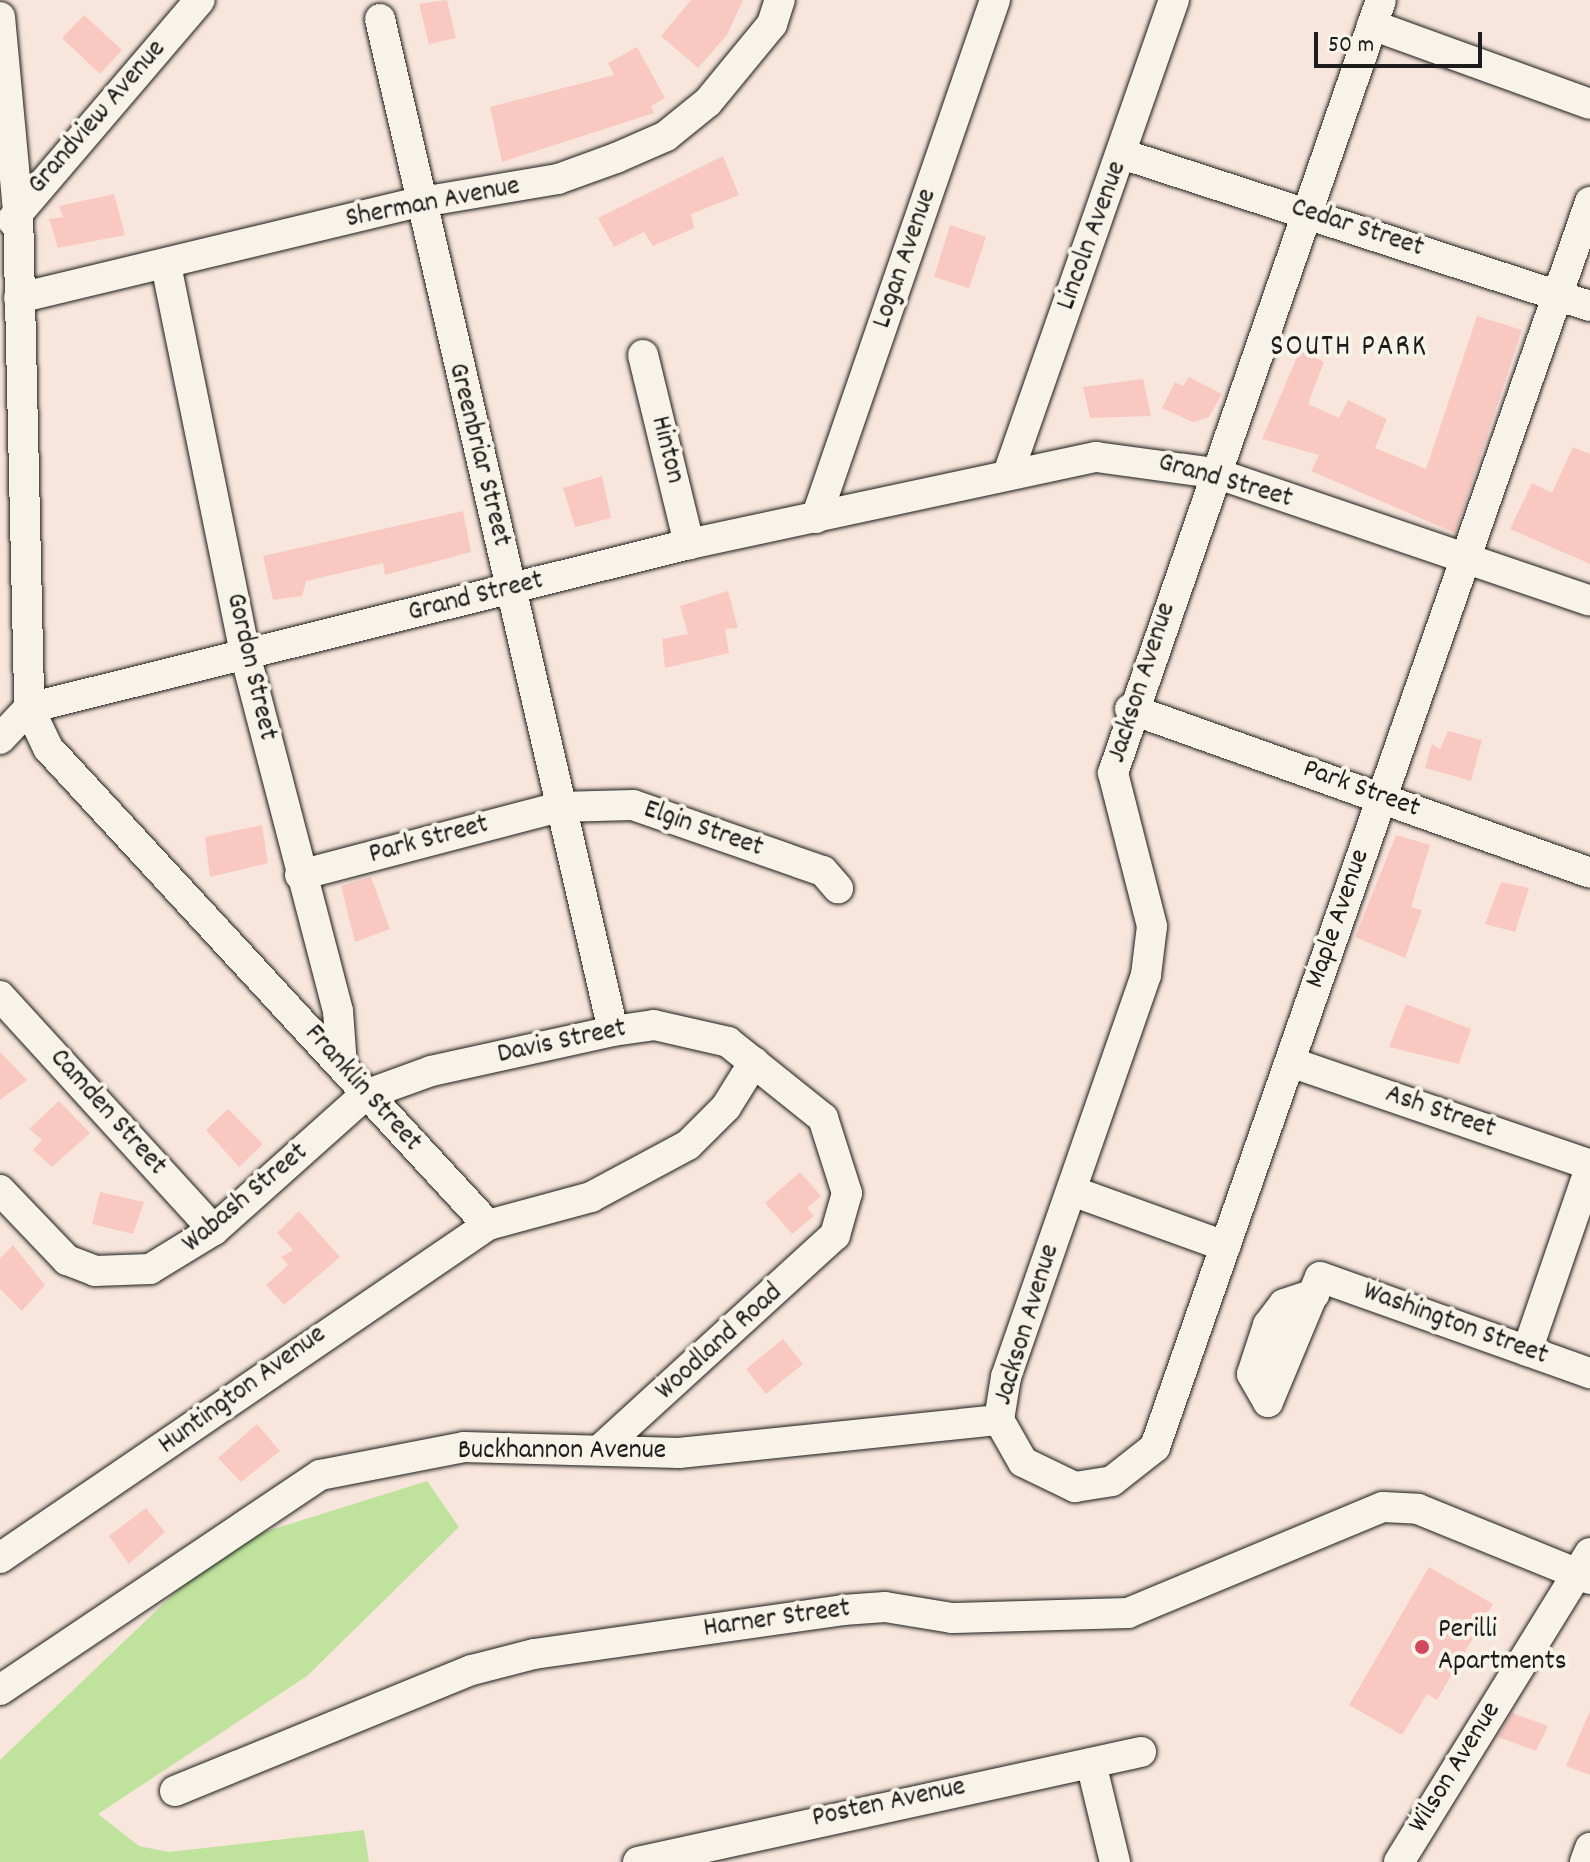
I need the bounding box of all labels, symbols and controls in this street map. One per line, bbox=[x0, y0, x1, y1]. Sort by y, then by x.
scale bar bbox=[1318, 16, 1486, 66]
text: 50 m bbox=[1328, 29, 1374, 63]
street label: Grandview Avenue bbox=[22, 34, 174, 202]
street label: Lincoln Avenue bbox=[1051, 157, 1135, 315]
street label: Sherman Avenue bbox=[343, 171, 523, 237]
street label: Logan Avenue bbox=[866, 185, 946, 333]
street label: Cedar Street bbox=[1287, 192, 1427, 266]
district label: SOUTH PARK bbox=[1270, 331, 1428, 367]
street label: Greenbriar Street bbox=[439, 360, 517, 550]
street label: Hinton bbox=[641, 413, 691, 487]
street label: Grand Street bbox=[1154, 447, 1296, 517]
street label: Grand Street bbox=[405, 565, 547, 631]
street label: Gordon Street bbox=[217, 590, 283, 744]
street label: Jackson Avenue bbox=[1101, 599, 1185, 767]
street label: Park Street bbox=[1298, 753, 1424, 827]
street label: Elgin Street bbox=[639, 794, 767, 866]
street label: Park Street bbox=[366, 809, 492, 873]
street label: Maple Avenue bbox=[1300, 845, 1378, 993]
street label: Davis Street bbox=[495, 1013, 629, 1073]
street label: Franklin Street bbox=[296, 1018, 428, 1160]
street label: Camden Street bbox=[41, 1043, 173, 1183]
street label: Ash Street bbox=[1380, 1079, 1500, 1147]
street label: Wabash Street bbox=[176, 1137, 316, 1261]
street label: Jackson Avenue bbox=[988, 1241, 1068, 1409]
street label: Washington Street bbox=[1358, 1276, 1552, 1374]
street label: Woodland Road bbox=[650, 1277, 790, 1409]
street label: Huntington Avenue bbox=[153, 1319, 333, 1463]
street label: Buckhannon Avenue bbox=[458, 1435, 666, 1469]
street label: Harner Street bbox=[701, 1593, 853, 1647]
place label: Perilli Apartments bbox=[1438, 1614, 1567, 1680]
marker: Perilli Apartments bbox=[1413, 1638, 1431, 1656]
street label: Wilson Avenue bbox=[1403, 1696, 1509, 1840]
street label: Posten Avenue bbox=[809, 1771, 969, 1837]

